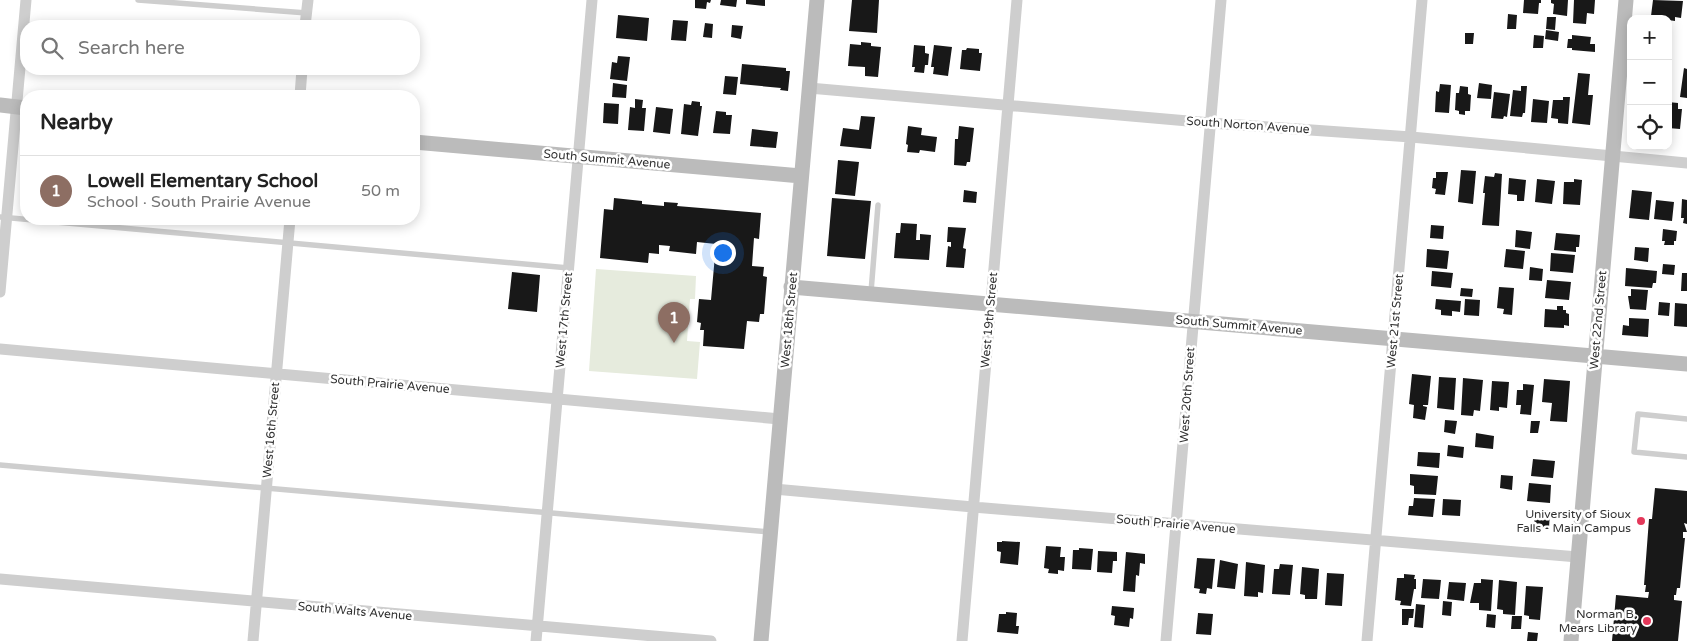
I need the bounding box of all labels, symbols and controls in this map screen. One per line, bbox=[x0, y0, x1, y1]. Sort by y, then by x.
map controls bbox=[1627, 15, 1672, 150]
button: + bbox=[1627, 15, 1672, 60]
search box bbox=[20, 20, 420, 75]
icon: search bbox=[38, 34, 66, 62]
text: Search here bbox=[78, 37, 185, 59]
button: − bbox=[1627, 60, 1672, 105]
button: locate bbox=[1627, 105, 1672, 150]
text: Nearby bbox=[40, 110, 113, 135]
street label: South Norton Avenue bbox=[1186, 114, 1310, 136]
street label: South Summit Avenue bbox=[543, 146, 671, 172]
text: Lowell Elementary School bbox=[87, 170, 318, 192]
text: 1 bbox=[51, 181, 61, 201]
text: 50 m bbox=[361, 181, 400, 201]
text: School · South Prairie Avenue bbox=[87, 192, 311, 212]
your location bbox=[710, 240, 736, 266]
street label: West 22nd Street bbox=[1587, 270, 1609, 370]
street label: West 17th Street bbox=[553, 271, 575, 369]
street label: West 18th Street bbox=[778, 271, 800, 369]
street label: West 19th Street bbox=[978, 271, 1000, 369]
street label: West 21st Street bbox=[1384, 273, 1406, 369]
pin: 1 bbox=[658, 302, 690, 343]
street label: South Summit Avenue bbox=[1175, 312, 1303, 338]
street label: West 20th Street bbox=[1177, 346, 1197, 443]
street label: South Prairie Avenue bbox=[330, 372, 450, 396]
street label: West 16th Street bbox=[260, 381, 282, 479]
place label: University of Sioux Falls - Main Campus bbox=[1517, 507, 1631, 535]
street label: South Prairie Avenue bbox=[1116, 512, 1236, 536]
marker: University of Sioux Falls - Main Campus bbox=[1635, 515, 1647, 527]
street label: South Walts Avenue bbox=[297, 599, 413, 623]
place label: Norman B. Mears Library bbox=[1559, 607, 1638, 635]
marker: Norman B. Mears Library bbox=[1641, 615, 1653, 627]

